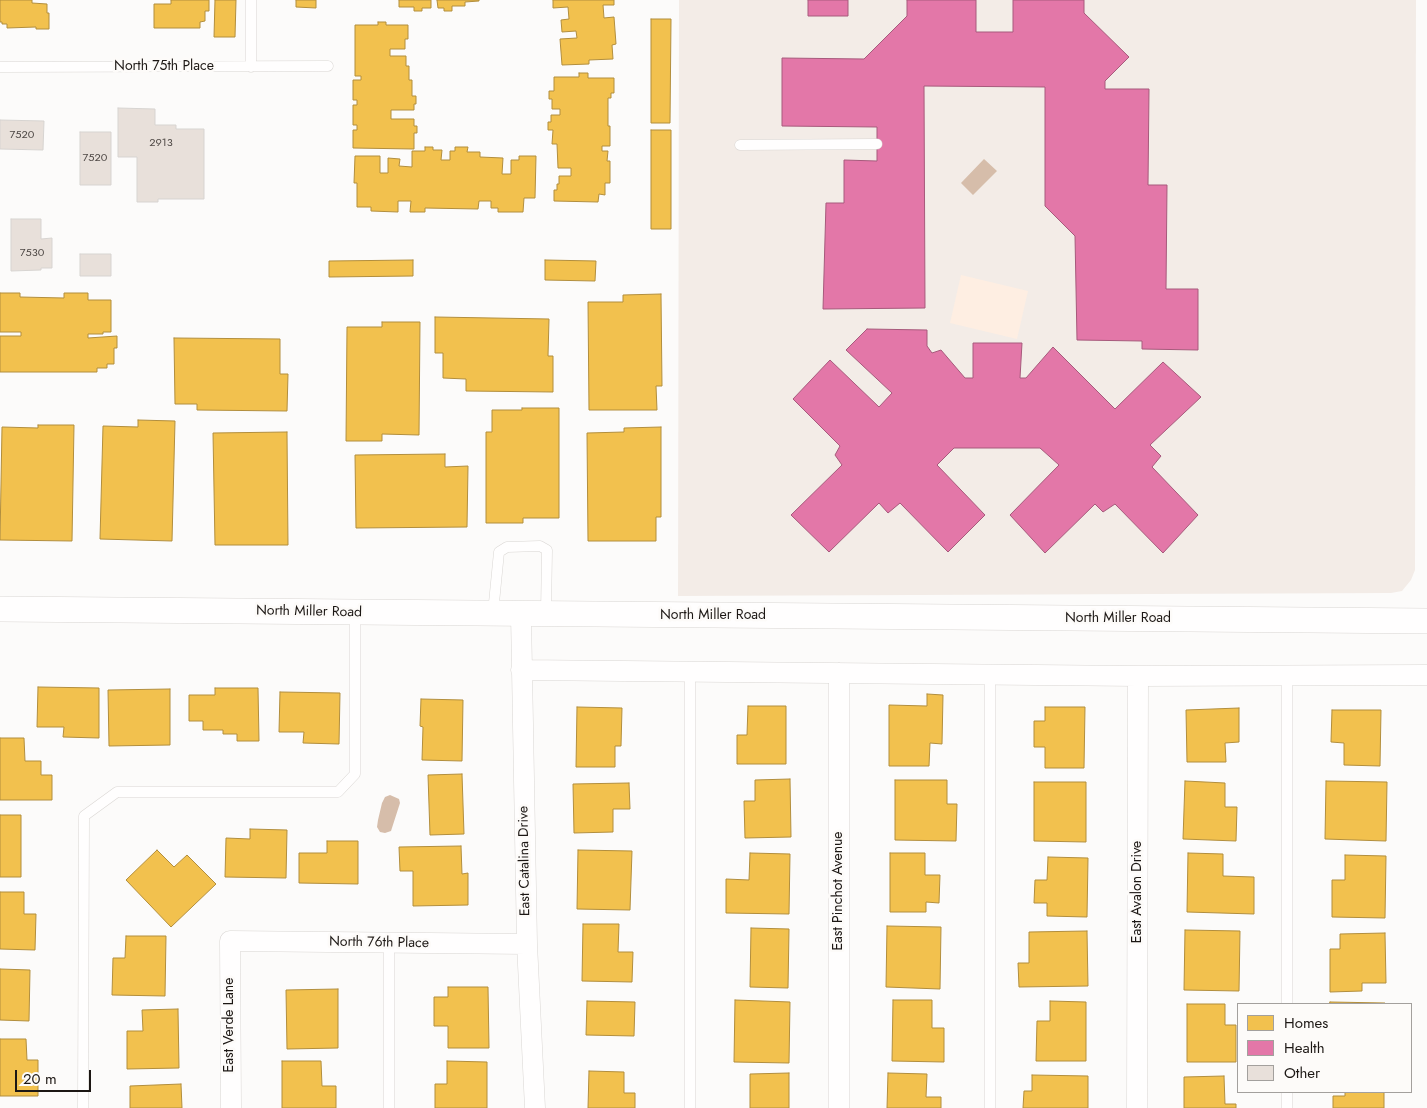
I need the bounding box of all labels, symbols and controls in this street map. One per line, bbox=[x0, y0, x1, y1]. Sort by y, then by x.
street label: North 75th Place bbox=[114, 59, 214, 75]
house number: 7520 bbox=[10, 128, 34, 142]
house number: 2913 bbox=[149, 136, 173, 150]
house number: 7520 bbox=[83, 151, 107, 165]
house number: 7530 bbox=[20, 246, 44, 260]
street label: North Miller Road bbox=[256, 603, 362, 621]
street label: North Miller Road bbox=[660, 608, 766, 624]
street label: North Miller Road bbox=[1065, 611, 1171, 627]
street label: East Catalina Drive bbox=[516, 806, 534, 916]
street label: East Pinchot Avenue bbox=[831, 831, 847, 951]
street label: East Avalon Drive bbox=[1130, 841, 1146, 943]
street label: North 76th Place bbox=[329, 934, 429, 952]
street label: East Verde Lane bbox=[222, 978, 238, 1072]
legend bbox=[1237, 1003, 1412, 1093]
text: Homes bbox=[1284, 1012, 1328, 1034]
text: Health bbox=[1284, 1037, 1325, 1059]
scale bar bbox=[18, 1060, 94, 1092]
text: Other bbox=[1284, 1062, 1320, 1084]
text: 20 m bbox=[23, 1068, 57, 1090]

